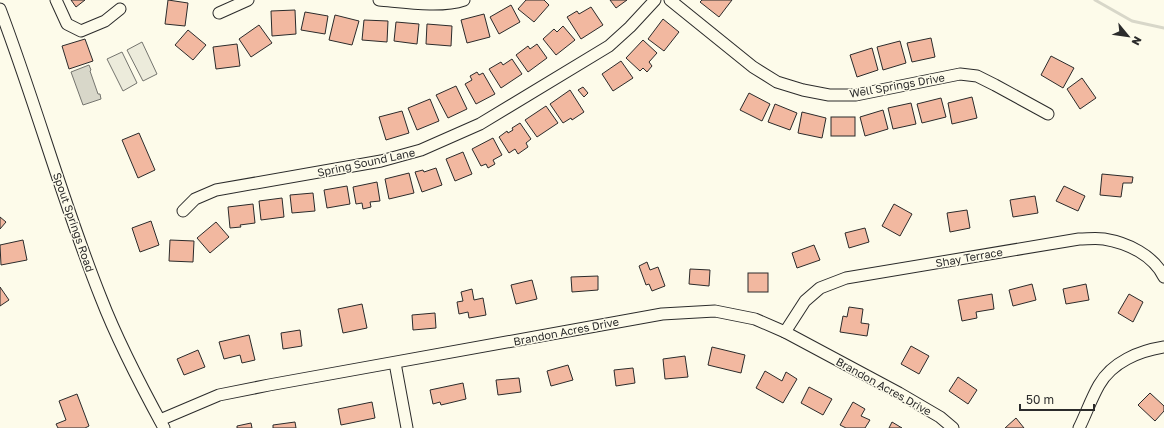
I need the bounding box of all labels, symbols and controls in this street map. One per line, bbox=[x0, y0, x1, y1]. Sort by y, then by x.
north arrow bbox=[1108, 16, 1148, 56]
text: N bbox=[1129, 34, 1145, 48]
street label: Well Springs Drive bbox=[848, 70, 946, 100]
street label: Spring Sound Lane bbox=[316, 145, 416, 179]
street label: Spout Springs Road bbox=[51, 171, 97, 273]
street label: Shay Terrace bbox=[934, 245, 1004, 269]
street label: Brandon Acres Drive bbox=[512, 314, 620, 348]
street label: Brandon Acres Drive bbox=[834, 354, 934, 418]
scale bar bbox=[1020, 386, 1094, 412]
text: 50 m bbox=[1026, 392, 1054, 407]

